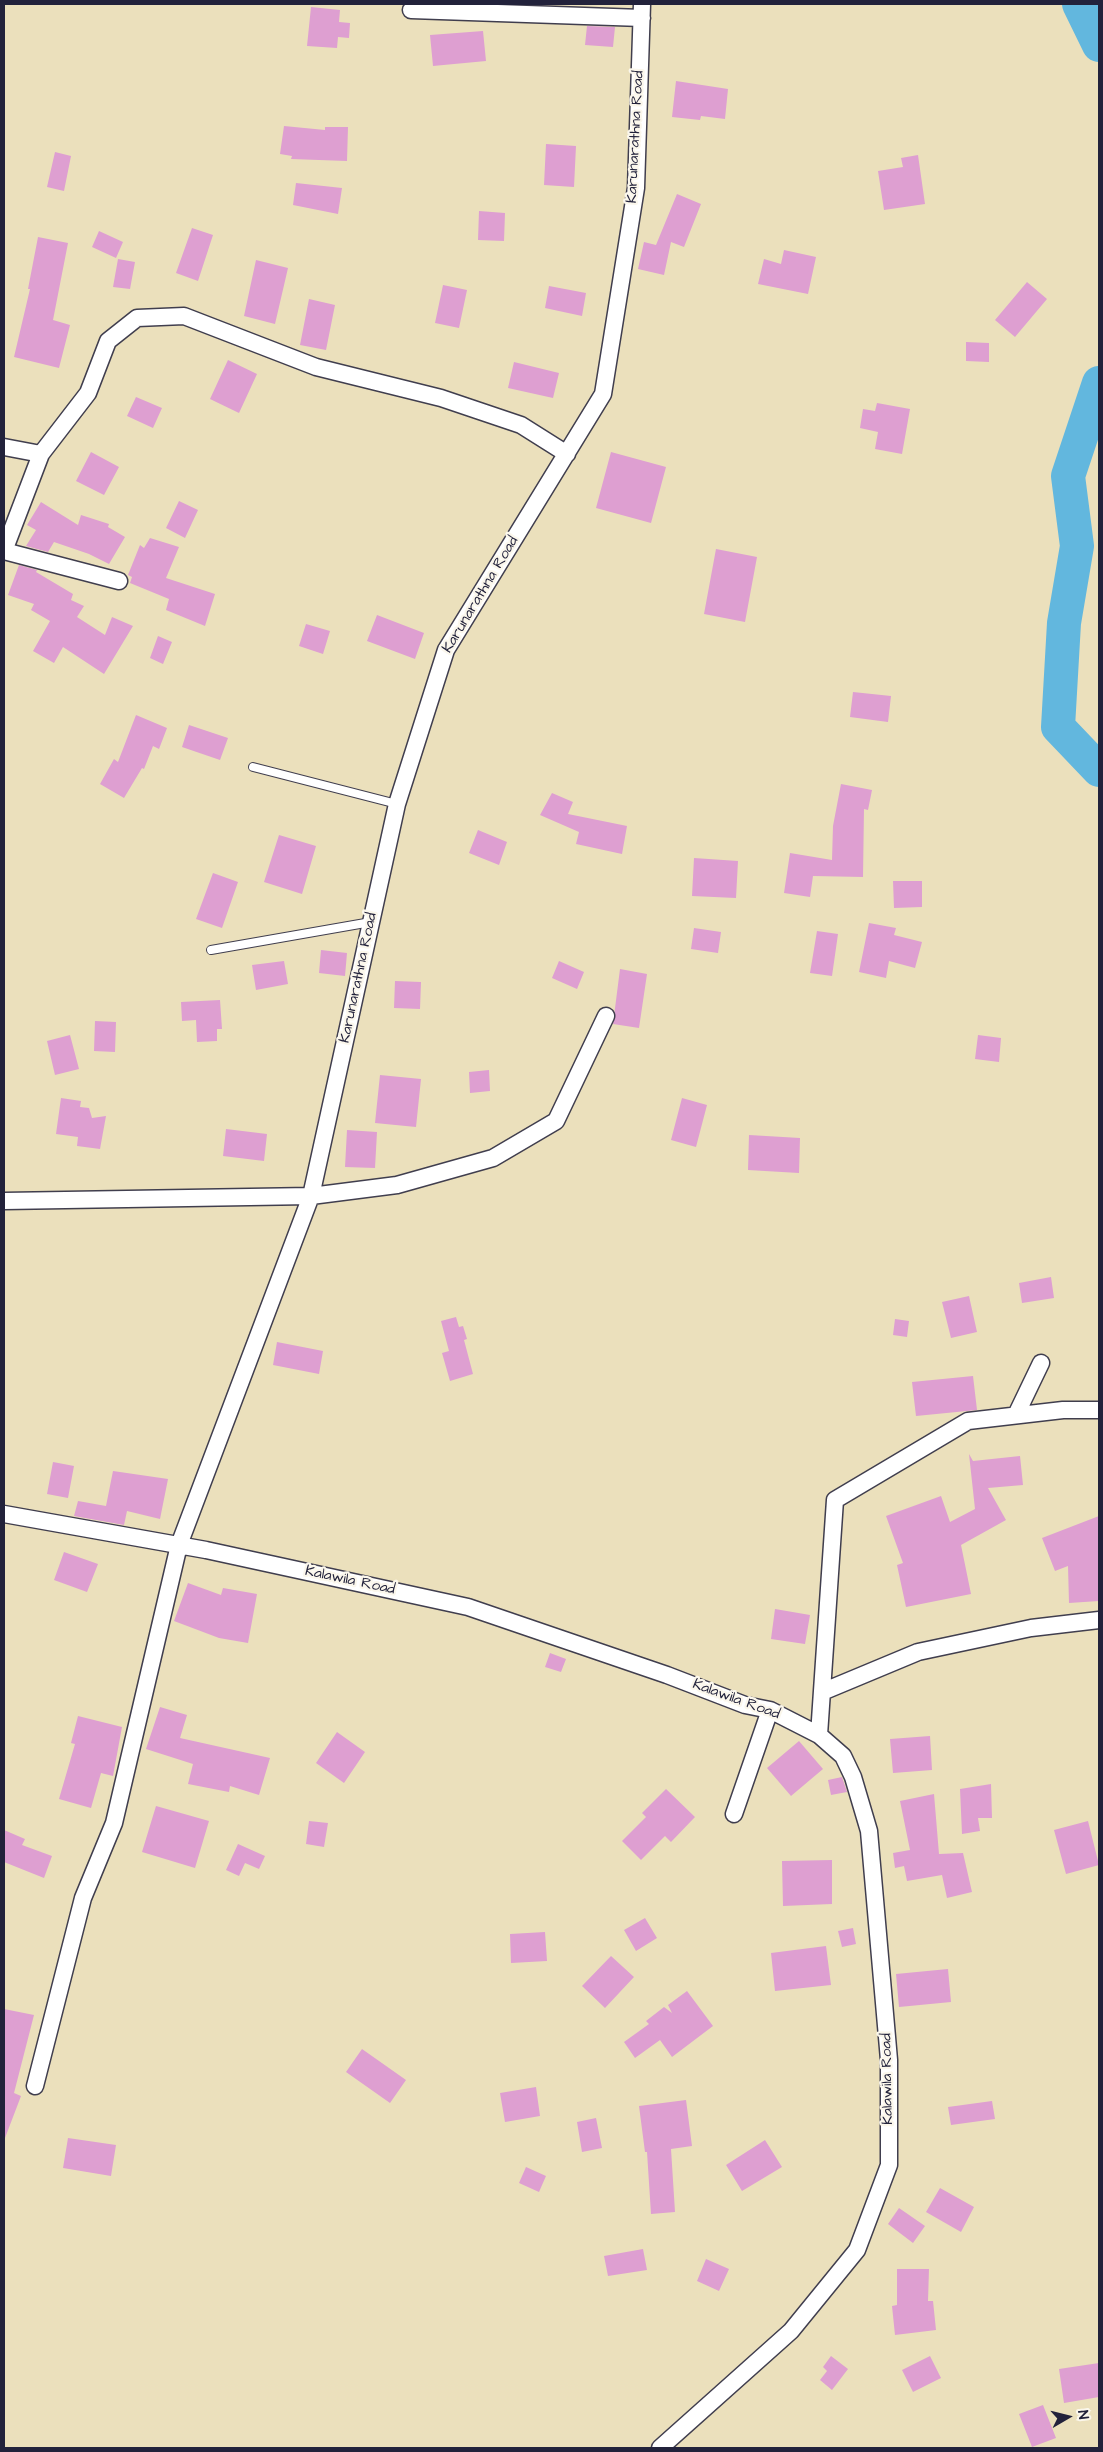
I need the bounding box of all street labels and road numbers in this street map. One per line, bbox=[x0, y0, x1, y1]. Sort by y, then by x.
street label: Karunarathna Road bbox=[624, 70, 648, 204]
street label: Karunarathna Road bbox=[439, 533, 523, 657]
street label: Karunarathna Road bbox=[336, 911, 382, 1045]
street label: Kalawila Road bbox=[303, 1563, 397, 1599]
street label: Kalawila Road bbox=[690, 1676, 782, 1724]
street label: Kalawila Road bbox=[878, 2033, 898, 2125]

